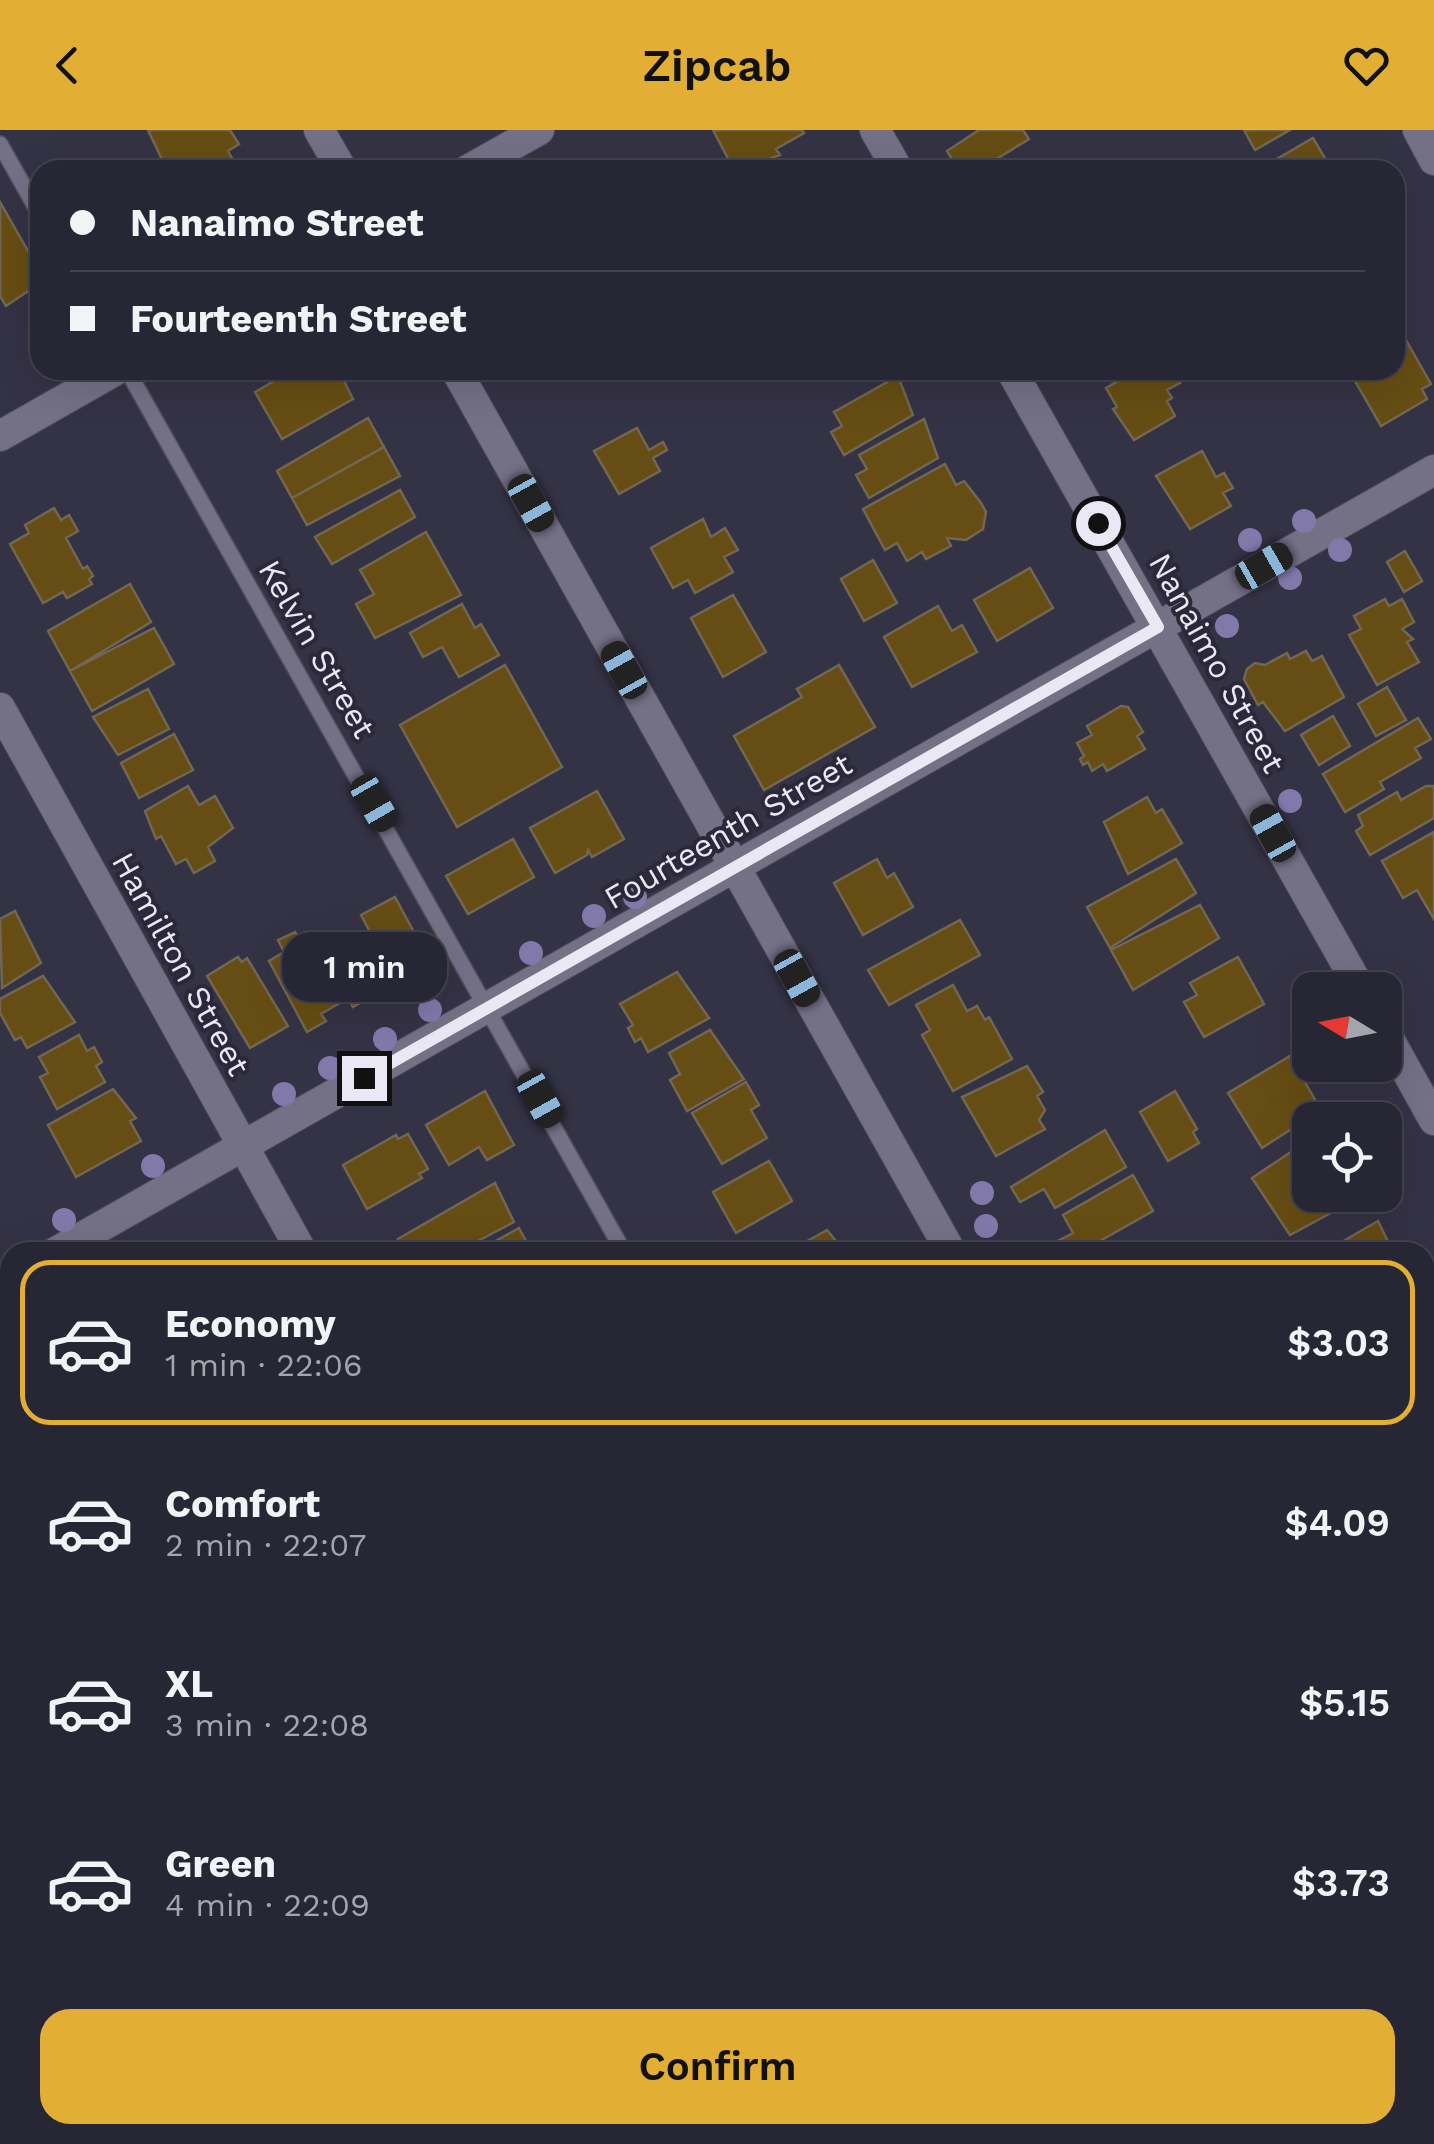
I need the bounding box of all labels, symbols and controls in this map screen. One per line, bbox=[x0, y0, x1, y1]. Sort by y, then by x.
icon: back bbox=[40, 38, 95, 93]
icon: heart bbox=[1339, 38, 1394, 93]
text: Zipcab bbox=[643, 39, 791, 92]
text: Nanaimo Street bbox=[130, 201, 424, 245]
text: Fourteenth Street bbox=[130, 297, 467, 341]
car bbox=[503, 469, 559, 537]
route start bbox=[1076, 501, 1121, 546]
car bbox=[1231, 538, 1297, 594]
street label: Nanaimo Street bbox=[1141, 547, 1293, 779]
street label: Kelvin Street bbox=[251, 553, 383, 745]
car bbox=[596, 636, 652, 704]
street label: Fourteenth Street bbox=[598, 745, 858, 917]
car bbox=[346, 770, 402, 836]
car bbox=[1245, 799, 1301, 867]
street label: Hamilton Street bbox=[104, 846, 258, 1082]
callout: 1 min bbox=[282, 933, 446, 1003]
car bbox=[769, 944, 825, 1012]
text: 1 min bbox=[323, 948, 406, 986]
north arrow bbox=[1292, 972, 1402, 1082]
map controls bbox=[1292, 972, 1402, 1212]
route end bbox=[342, 1056, 387, 1101]
car bbox=[512, 1065, 568, 1133]
button: locate bbox=[1292, 1102, 1402, 1212]
icon: car bbox=[45, 1298, 135, 1388]
text: Economy bbox=[165, 1302, 336, 1346]
text: $3.03 bbox=[1287, 1321, 1390, 1365]
text: 1 min · 22:06 bbox=[165, 1346, 362, 1384]
icon: car bbox=[45, 1478, 135, 1568]
text: Comfort bbox=[165, 1482, 320, 1526]
text: $4.09 bbox=[1284, 1501, 1390, 1545]
text: 2 min · 22:07 bbox=[165, 1526, 366, 1564]
icon: car bbox=[45, 1658, 135, 1748]
text: XL bbox=[165, 1662, 213, 1706]
text: $5.15 bbox=[1299, 1681, 1390, 1725]
text: 3 min · 22:08 bbox=[165, 1706, 369, 1744]
icon: car bbox=[45, 1838, 135, 1928]
text: Green bbox=[165, 1842, 276, 1886]
text: $3.73 bbox=[1292, 1861, 1390, 1905]
text: 4 min · 22:09 bbox=[165, 1886, 370, 1924]
button: Confirm bbox=[40, 2009, 1395, 2124]

